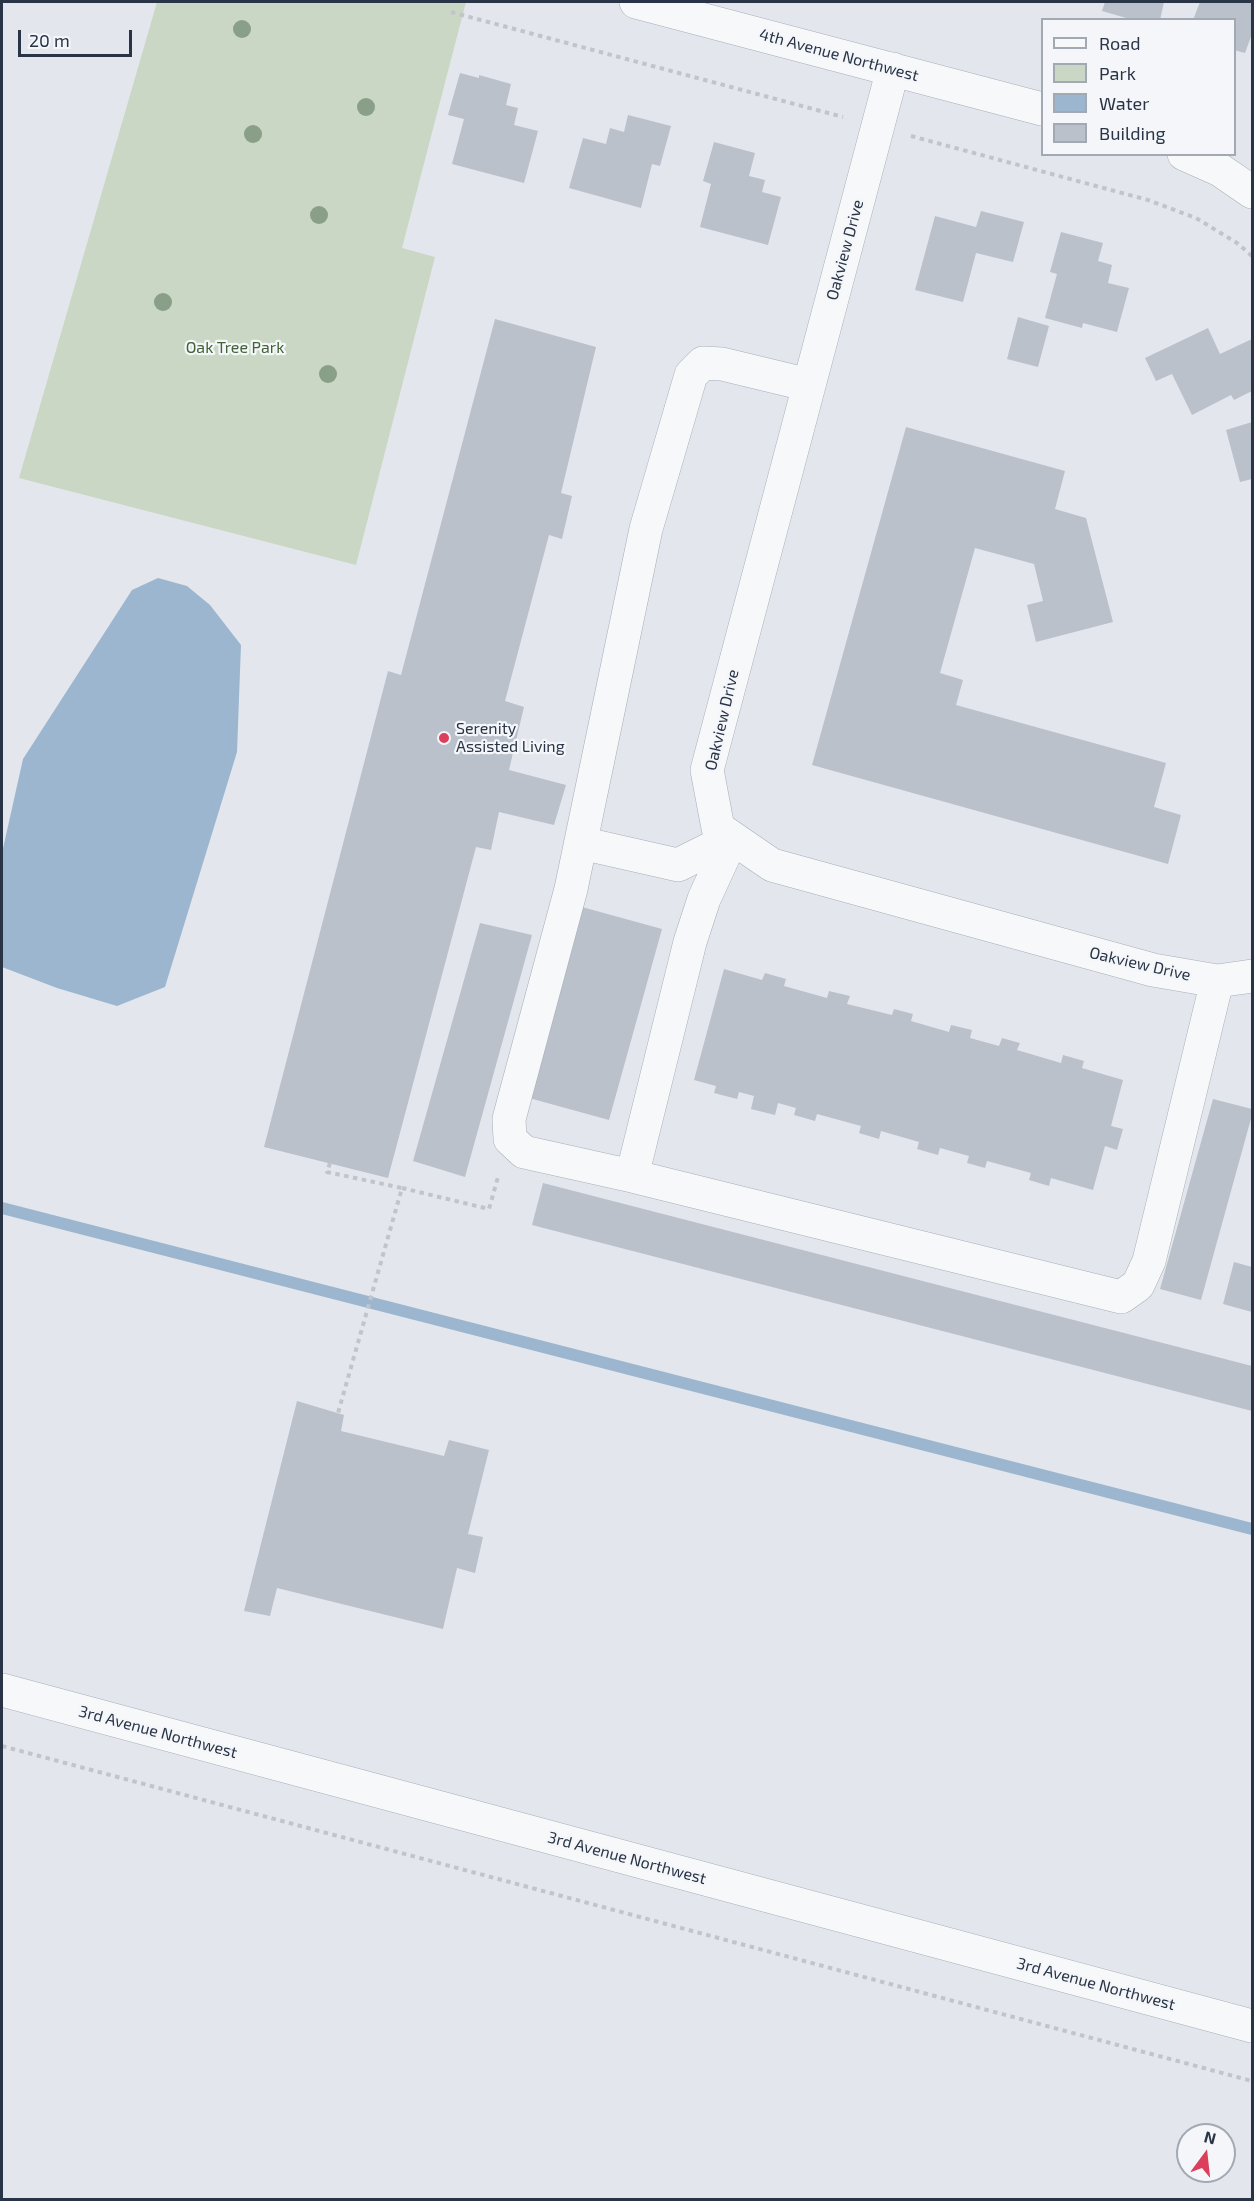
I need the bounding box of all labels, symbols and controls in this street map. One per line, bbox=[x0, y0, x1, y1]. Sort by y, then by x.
scale bar bbox=[21, 18, 135, 56]
legend bbox=[1041, 18, 1236, 156]
street label: 4th Avenue Northwest bbox=[757, 24, 921, 86]
text: 20 m bbox=[29, 29, 70, 51]
text: Road bbox=[1099, 32, 1140, 54]
text: Park bbox=[1099, 62, 1136, 84]
text: Water bbox=[1099, 92, 1149, 114]
text: Building bbox=[1099, 122, 1166, 144]
street label: Oakview Drive bbox=[822, 198, 868, 302]
park label: Oak Tree Park bbox=[186, 338, 284, 358]
street label: Oakview Drive bbox=[701, 667, 743, 773]
place label: Serenity Assisted Living bbox=[456, 719, 565, 757]
marker: Serenity Assisted Living bbox=[437, 731, 451, 745]
street label: Oakview Drive bbox=[1087, 943, 1193, 985]
street label: 3rd Avenue Northwest bbox=[77, 1702, 239, 1762]
street label: 3rd Avenue Northwest bbox=[546, 1828, 708, 1888]
street label: 3rd Avenue Northwest bbox=[1015, 1954, 1177, 2014]
north arrow bbox=[1176, 2123, 1236, 2183]
text: N bbox=[1202, 2126, 1218, 2148]

